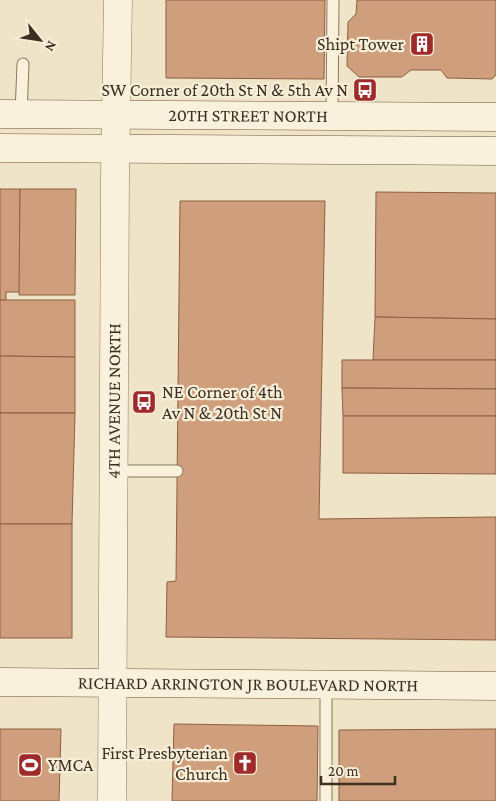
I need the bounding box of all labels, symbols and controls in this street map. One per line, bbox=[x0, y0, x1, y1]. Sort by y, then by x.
north arrow bbox=[15, 15, 65, 65]
building icon: Shipt Tower bbox=[409, 31, 435, 57]
place label: Shipt Tower bbox=[317, 34, 405, 54]
text: N bbox=[42, 38, 61, 55]
bus stop icon: SW Corner of 20th St N & 5th Av N bbox=[352, 77, 378, 103]
place label: SW Corner of 20th St N & 5th Av N bbox=[102, 80, 348, 100]
street label: 20TH STREET NORTH bbox=[168, 105, 328, 126]
street label: 4TH AVENUE NORTH bbox=[104, 323, 124, 479]
place label: NE Corner of 4th Av N & 20th St N bbox=[162, 382, 283, 423]
bus stop icon: NE Corner of 4th Av N & 20th St N bbox=[131, 389, 157, 415]
street label: RICHARD ARRINGTON JR BOULEVARD NORTH bbox=[78, 673, 418, 695]
place label: First Presbyterian Church bbox=[101, 743, 228, 784]
church icon: First Presbyterian Church bbox=[232, 750, 258, 776]
sports icon: YMCA bbox=[17, 752, 43, 778]
scale bar bbox=[321, 754, 395, 786]
place label: YMCA bbox=[48, 755, 94, 775]
text: 20 m bbox=[328, 763, 359, 779]

